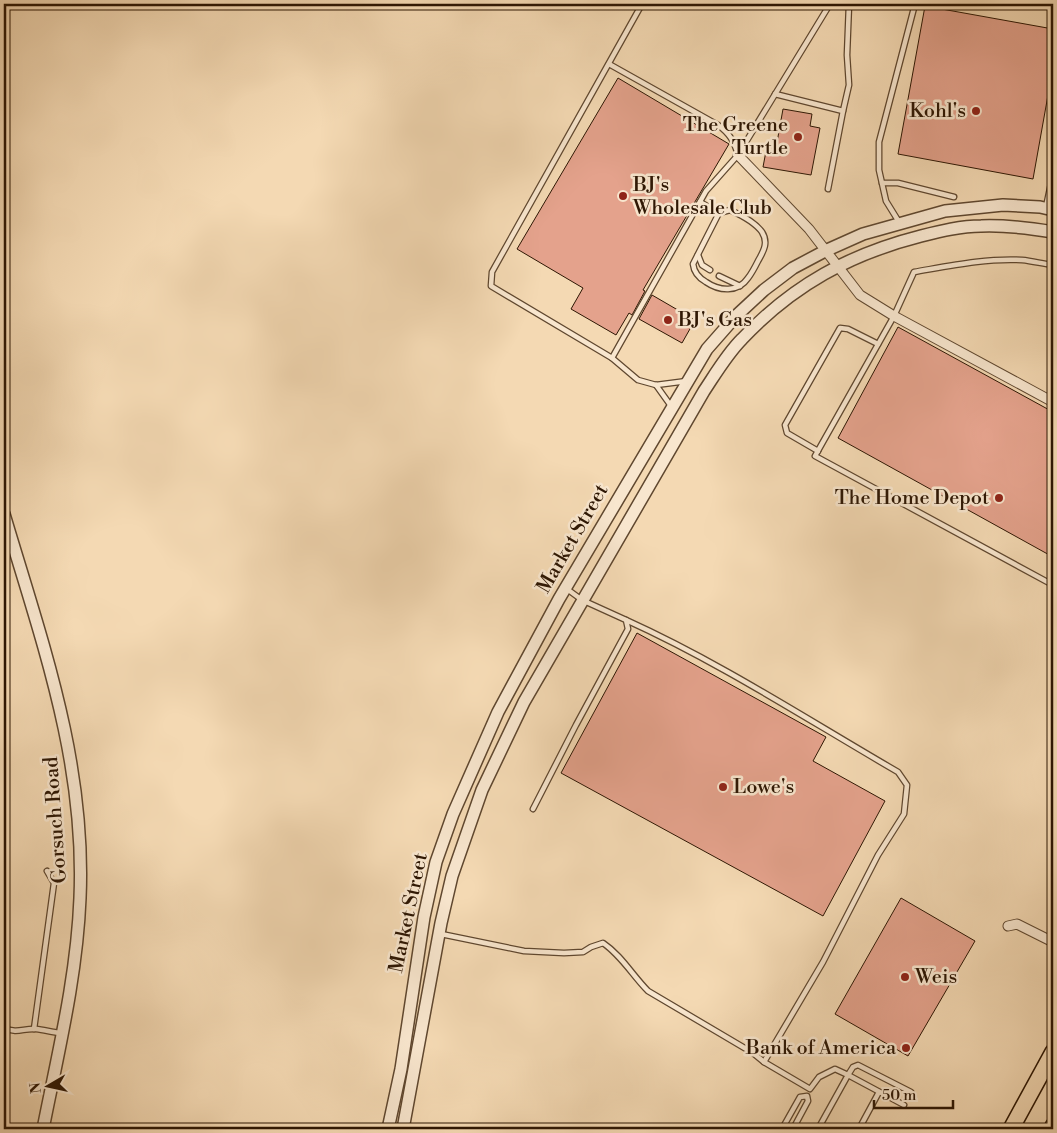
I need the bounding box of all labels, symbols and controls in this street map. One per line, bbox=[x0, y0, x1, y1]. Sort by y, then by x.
place label: Kohl's bbox=[909, 99, 966, 124]
marker: Kohl's bbox=[970, 105, 982, 117]
place label: The Greene Turtle bbox=[683, 113, 788, 161]
marker: The Greene Turtle bbox=[792, 131, 804, 143]
place label: BJ's Wholesale Club bbox=[632, 173, 772, 221]
marker: BJ's Wholesale Club bbox=[617, 190, 629, 202]
place label: BJ's Gas bbox=[677, 308, 752, 333]
marker: BJ's Gas bbox=[662, 314, 674, 326]
street label: Market Street bbox=[532, 480, 614, 598]
place label: The Home Depot bbox=[835, 486, 989, 511]
marker: The Home Depot bbox=[993, 492, 1005, 504]
street label: Gorsuch Road bbox=[39, 755, 73, 884]
place label: Lowe's bbox=[733, 775, 794, 800]
marker: Lowe's bbox=[717, 781, 729, 793]
street label: Market Street bbox=[384, 851, 434, 975]
place label: Weis bbox=[914, 965, 957, 990]
marker: Weis bbox=[899, 971, 911, 983]
place label: Bank of America bbox=[745, 1036, 897, 1061]
marker: Bank of America bbox=[900, 1042, 912, 1054]
north arrow bbox=[22, 1060, 72, 1110]
scale bar bbox=[874, 1078, 953, 1110]
text: N bbox=[26, 1081, 46, 1095]
text: 50 m bbox=[882, 1086, 916, 1105]

